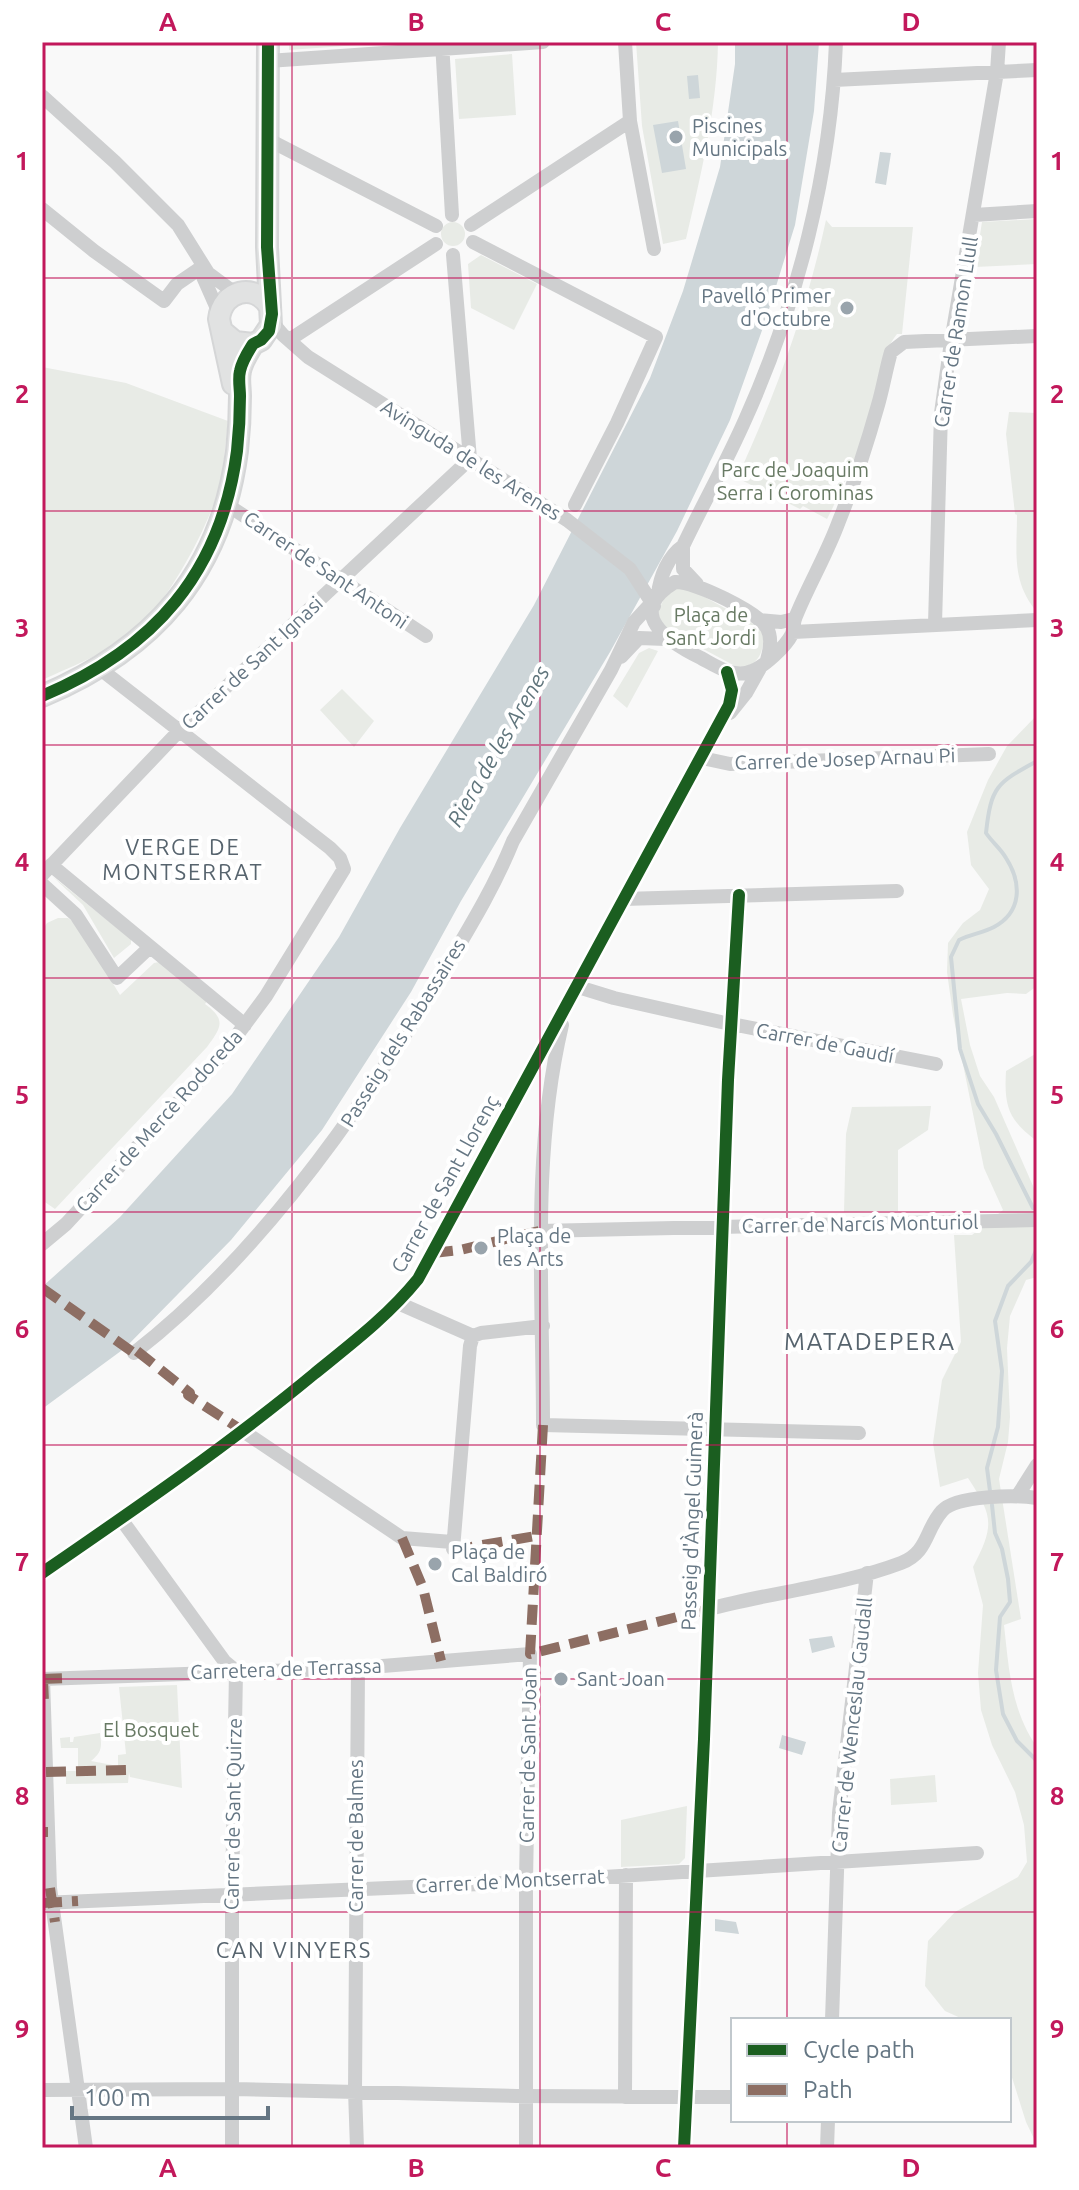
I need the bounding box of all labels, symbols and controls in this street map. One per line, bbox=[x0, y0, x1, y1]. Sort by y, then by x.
text: A bbox=[159, 7, 178, 36]
text: B bbox=[407, 7, 425, 36]
text: C bbox=[655, 7, 672, 36]
text: D bbox=[902, 7, 920, 36]
place label: Piscines Municipals bbox=[692, 114, 787, 160]
marker: Piscines Municipals bbox=[667, 128, 685, 146]
text: 1 bbox=[15, 146, 29, 175]
text: 1 bbox=[1050, 146, 1064, 175]
street label: Carrer de Ramon Llull bbox=[929, 235, 982, 429]
place label: Pavelló Primer d'Octubre bbox=[701, 284, 831, 330]
marker: Pavelló Primer d'Octubre bbox=[838, 299, 856, 317]
text: 2 bbox=[15, 379, 29, 408]
text: 2 bbox=[1050, 379, 1064, 408]
street label: Avinguda de les Arenes bbox=[377, 395, 566, 524]
park label: Parc de Joaquim Serra i Corominas bbox=[717, 458, 873, 504]
street label: Carrer de Sant Antoni bbox=[240, 506, 413, 633]
street label: Carrer de Sant Ignasi bbox=[176, 591, 327, 734]
park label: Plaça de Sant Jordi bbox=[666, 603, 756, 649]
text: 3 bbox=[15, 613, 29, 642]
text: 3 bbox=[1050, 613, 1064, 642]
water label: Riera de les Arenes bbox=[441, 661, 554, 831]
street label: Carrer de Josep Arnau Pi bbox=[734, 743, 956, 774]
district label: VERGE DE MONTSERRAT bbox=[102, 834, 264, 884]
text: 4 bbox=[15, 847, 29, 876]
text: 4 bbox=[1050, 847, 1064, 876]
street label: Passeig dels Rabassaires bbox=[335, 935, 470, 1131]
street label: Carrer de Gaudí bbox=[754, 1018, 897, 1067]
street label: Carrer de Mercè Rodoreda bbox=[71, 1025, 247, 1216]
text: 5 bbox=[15, 1080, 29, 1109]
text: 5 bbox=[1050, 1080, 1064, 1109]
street label: Carrer de Sant Llorenç bbox=[386, 1091, 503, 1276]
street label: Carrer de Narcís Monturiol bbox=[741, 1210, 979, 1237]
place label: Plaça de les Arts bbox=[497, 1224, 571, 1270]
marker: Plaça de les Arts bbox=[472, 1239, 490, 1257]
text: 6 bbox=[15, 1314, 29, 1343]
text: 6 bbox=[1050, 1314, 1064, 1343]
district label: MATADEPERA bbox=[784, 1328, 956, 1355]
street label: Passeig d'Àngel Guimerà bbox=[676, 1411, 707, 1631]
place label: Plaça de Cal Baldiró bbox=[451, 1540, 547, 1586]
text: 7 bbox=[15, 1547, 29, 1576]
text: 7 bbox=[1050, 1547, 1064, 1576]
marker: Plaça de Cal Baldiró bbox=[426, 1555, 444, 1573]
street label: Carrer de Wenceslau Gaudall bbox=[827, 1596, 876, 1854]
street label: Carretera de Terrassa bbox=[190, 1654, 382, 1683]
street label: Carrer de Sant Joan bbox=[514, 1667, 541, 1843]
place label: Sant Joan bbox=[577, 1667, 665, 1690]
marker: Sant Joan bbox=[552, 1670, 570, 1688]
park label: El Bosquet bbox=[103, 1718, 199, 1741]
street label: Carrer de Sant Quirze bbox=[219, 1718, 246, 1910]
street label: Carrer de Balmes bbox=[344, 1759, 367, 1913]
text: 8 bbox=[15, 1781, 29, 1810]
text: 8 bbox=[1050, 1781, 1064, 1810]
street label: Carrer de Montserrat bbox=[415, 1864, 605, 1897]
district label: CAN VINYERS bbox=[216, 1937, 372, 1962]
text: 9 bbox=[15, 2014, 29, 2043]
text: 9 bbox=[1050, 2014, 1064, 2043]
legend bbox=[731, 2018, 1011, 2122]
text: Cycle path bbox=[803, 2036, 915, 2063]
scale bar bbox=[72, 2070, 268, 2120]
text: Path bbox=[803, 2076, 853, 2103]
text: 100 m bbox=[84, 2084, 151, 2111]
text: A bbox=[159, 2153, 178, 2182]
text: B bbox=[407, 2153, 425, 2182]
text: C bbox=[655, 2153, 672, 2182]
text: D bbox=[902, 2153, 920, 2182]

